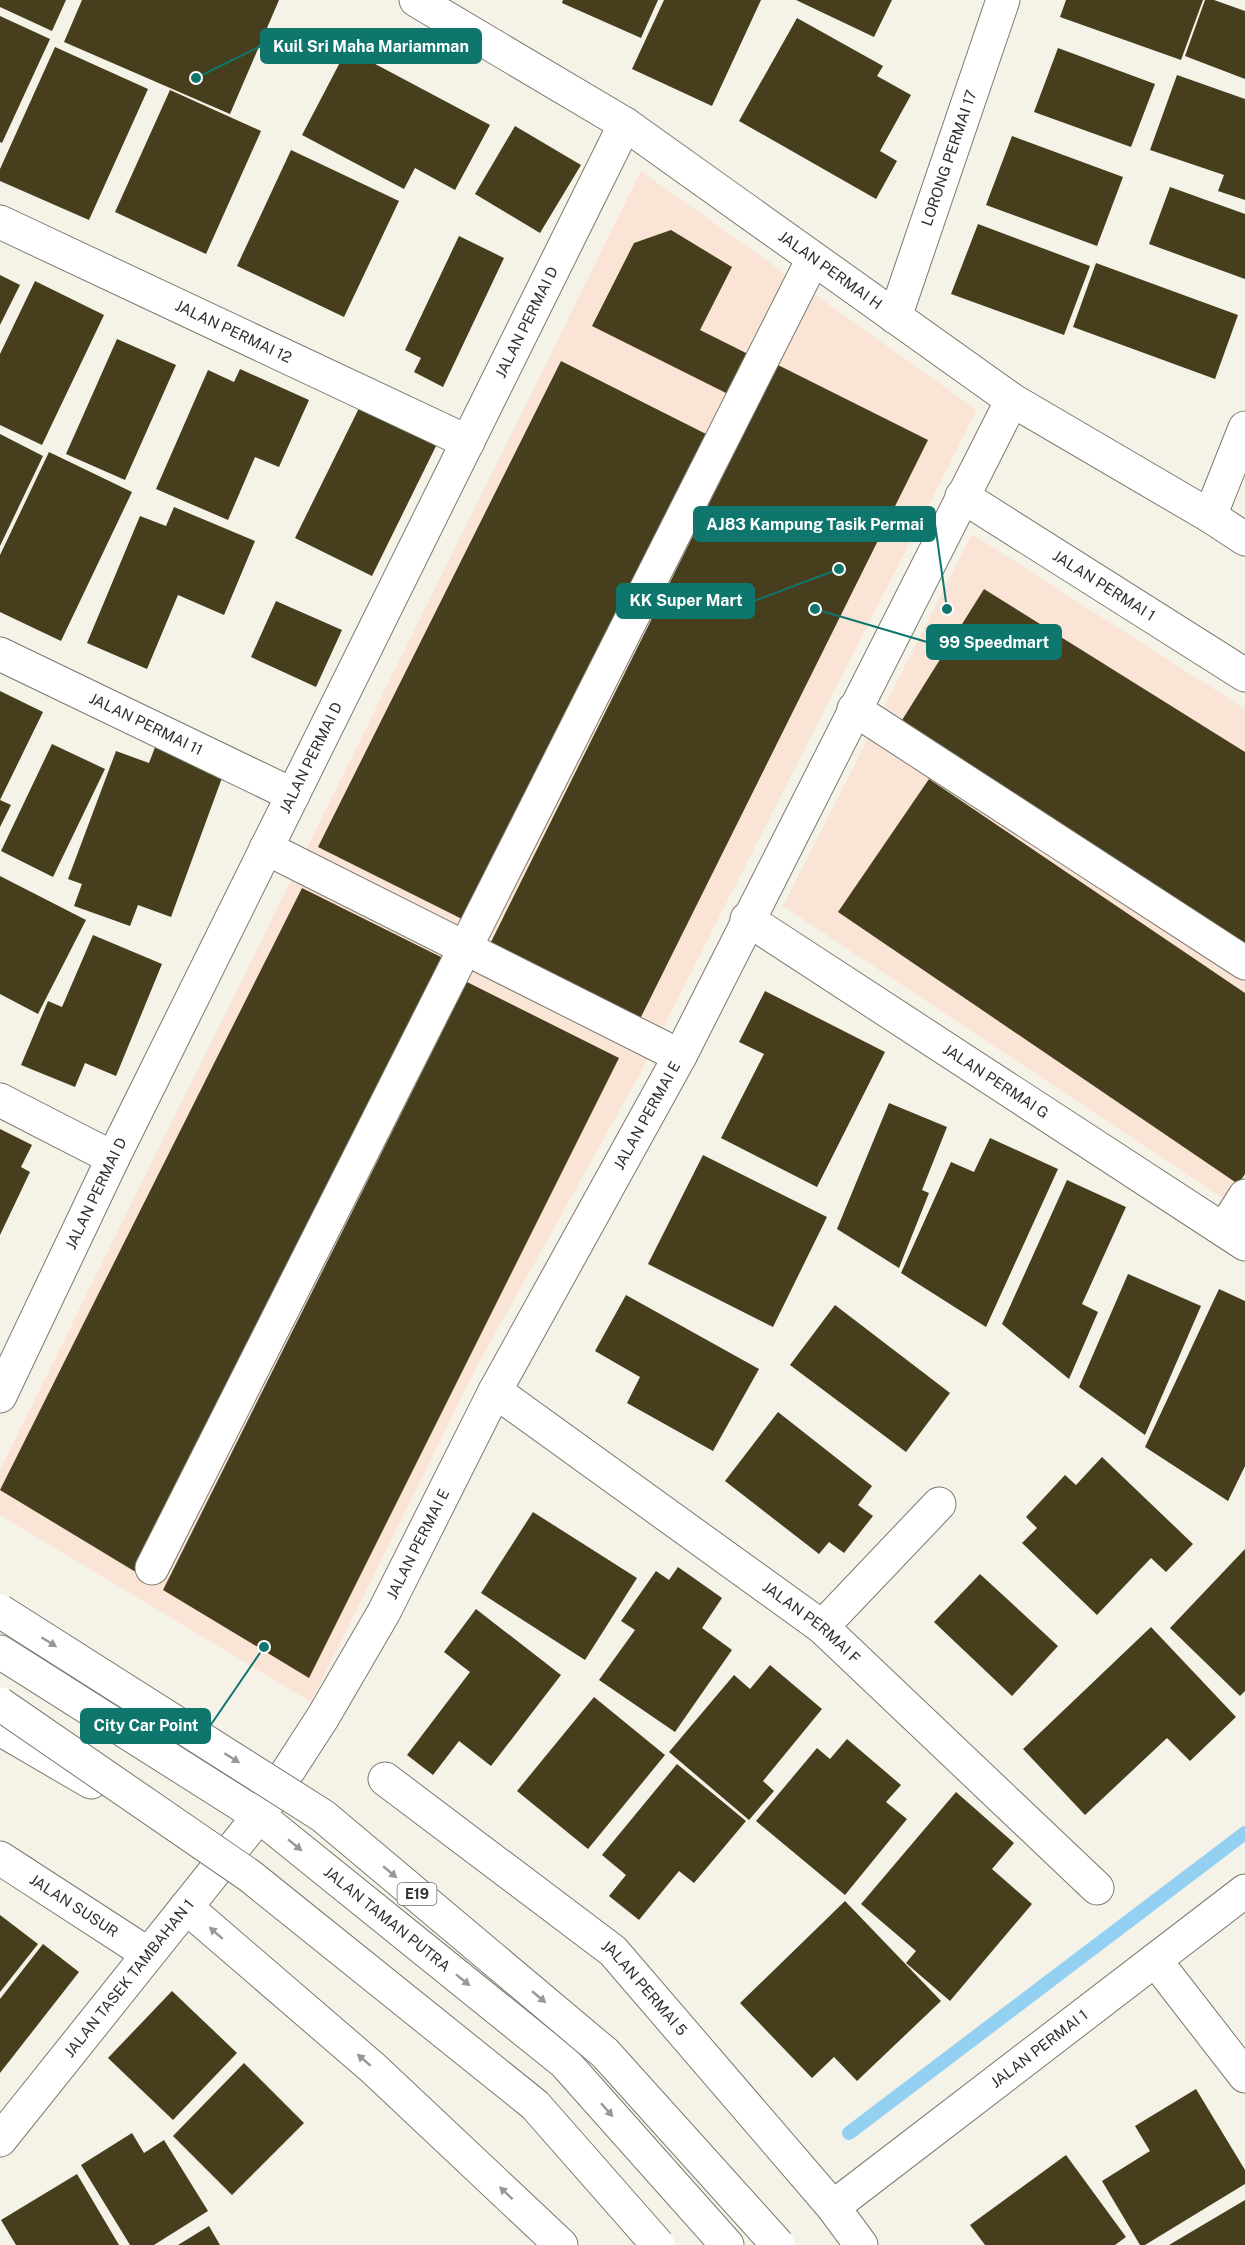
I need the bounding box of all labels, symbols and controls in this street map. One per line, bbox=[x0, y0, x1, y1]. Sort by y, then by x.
callout: Kuil Sri Maha Mariamman bbox=[261, 29, 481, 63]
text: Kuil Sri Maha Mariamman bbox=[273, 37, 469, 56]
street label: LORONG PERMAI 17 bbox=[918, 88, 980, 228]
street label: JALAN PERMAI H bbox=[775, 227, 885, 313]
street label: JALAN PERMAI D bbox=[492, 264, 561, 380]
street label: JALAN PERMAI 12 bbox=[173, 297, 295, 366]
callout: AJ83 Kampung Tasik Permai bbox=[694, 507, 935, 541]
text: AJ83 Kampung Tasik Permai bbox=[706, 515, 924, 534]
street label: JALAN PERMAI 1 bbox=[1050, 547, 1158, 624]
callout: KK Super Mart bbox=[617, 584, 754, 618]
text: KK Super Mart bbox=[629, 591, 743, 610]
callout: 99 Speedmart bbox=[927, 625, 1061, 659]
text: 99 Speedmart bbox=[939, 633, 1049, 652]
street label: JALAN PERMAI 11 bbox=[87, 689, 206, 758]
street label: JALAN PERMAI D bbox=[276, 699, 345, 816]
street label: JALAN PERMAI G bbox=[940, 1040, 1052, 1121]
street label: JALAN PERMAI E bbox=[610, 1058, 683, 1172]
street label: JALAN PERMAI D bbox=[62, 1135, 130, 1252]
street label: JALAN PERMAI E bbox=[383, 1486, 452, 1602]
street label: JALAN PERMAI F bbox=[759, 1578, 864, 1667]
one-way arrow bbox=[41, 1637, 58, 1648]
callout: City Car Point bbox=[81, 1709, 210, 1743]
text: City Car Point bbox=[93, 1716, 199, 1735]
one-way arrow bbox=[224, 1752, 240, 1763]
one-way arrow bbox=[287, 1838, 303, 1851]
street label: JALAN TAMAN PUTRA bbox=[321, 1863, 454, 1975]
one-way arrow bbox=[382, 1865, 398, 1878]
street label: JALAN SUSUR bbox=[27, 1871, 121, 1940]
road number: E19 bbox=[398, 1883, 436, 1905]
street label: JALAN TASEK TAMBAHAN 1 bbox=[61, 1896, 197, 2060]
one-way arrow bbox=[209, 1927, 224, 1940]
street label: JALAN PERMAI 5 bbox=[598, 1937, 691, 2039]
one-way arrow bbox=[455, 1974, 471, 1987]
one-way arrow bbox=[531, 1990, 546, 2003]
street label: JALAN PERMAI 1 bbox=[987, 2006, 1091, 2091]
one-way arrow bbox=[356, 2053, 372, 2066]
one-way arrow bbox=[601, 2102, 614, 2118]
one-way arrow bbox=[500, 2186, 514, 2200]

